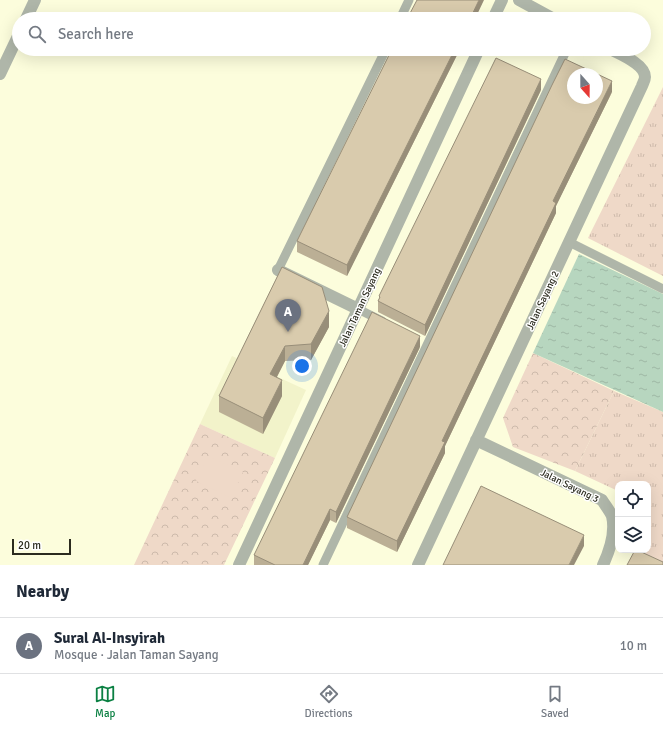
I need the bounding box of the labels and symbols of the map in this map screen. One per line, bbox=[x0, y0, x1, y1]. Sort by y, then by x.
north arrow bbox=[567, 68, 603, 104]
street label: Jalan Taman Sayang bbox=[336, 266, 383, 349]
street label: Jalan Sayang 2 bbox=[524, 269, 562, 332]
pin: A bbox=[275, 299, 301, 332]
your location bbox=[292, 356, 312, 376]
street label: Jalan Sayang 3 bbox=[538, 467, 601, 505]
scale bar bbox=[12, 537, 71, 556]

